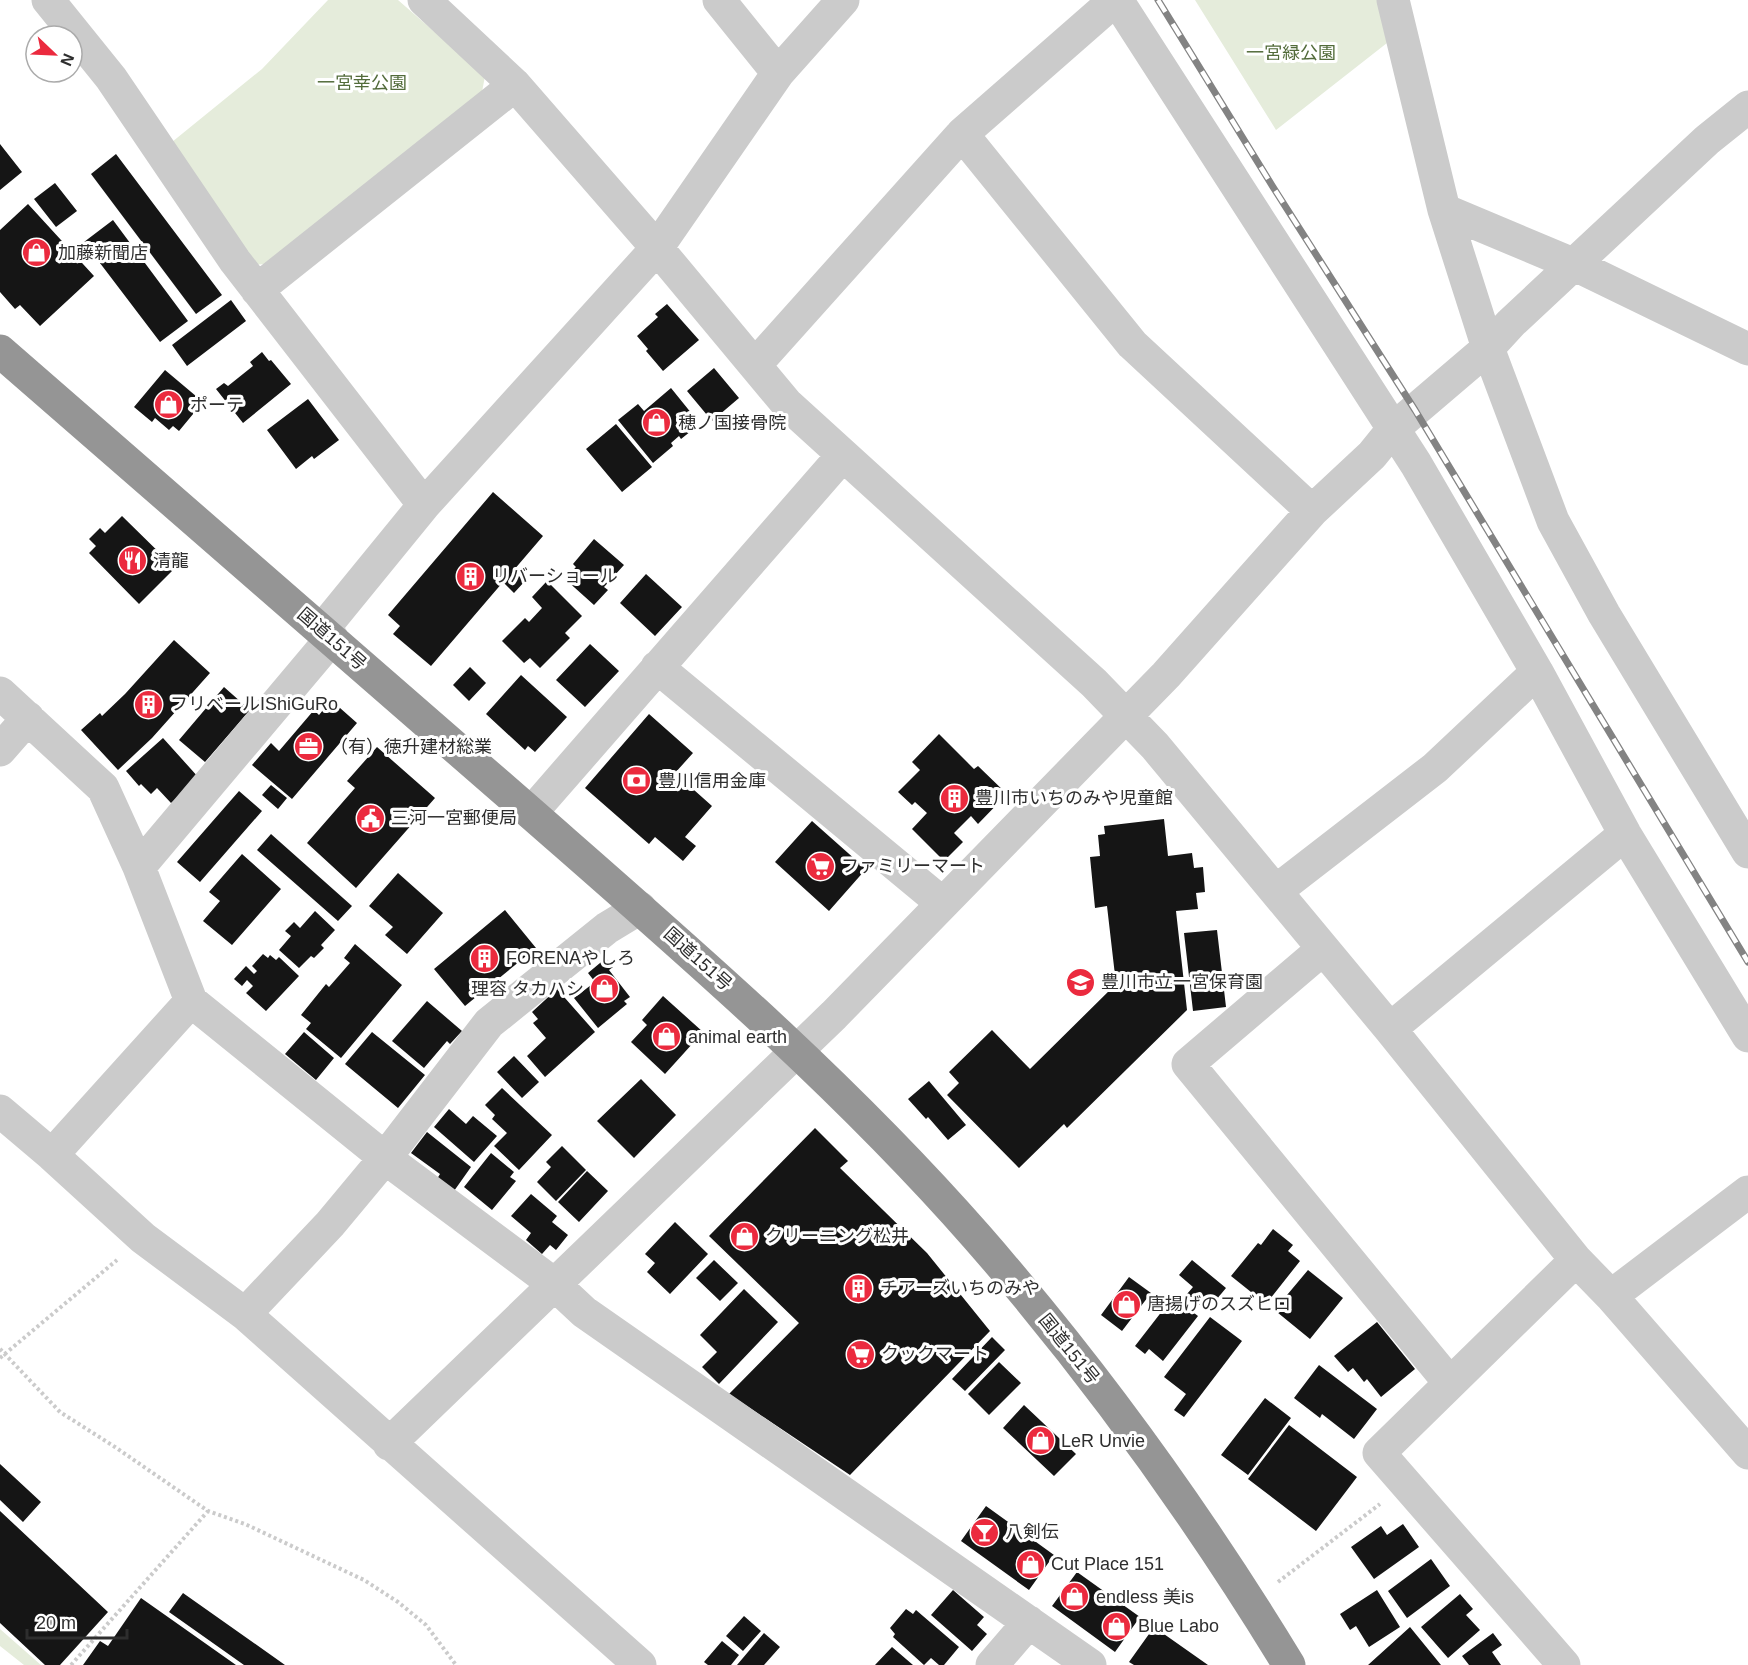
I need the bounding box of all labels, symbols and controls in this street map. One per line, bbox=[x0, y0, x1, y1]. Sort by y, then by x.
north arrow bbox=[24, 24, 84, 84]
park label: 一宮緑公園 bbox=[1246, 43, 1336, 63]
text: N bbox=[57, 51, 77, 68]
park label: 一宮幸公園 bbox=[317, 73, 407, 93]
shop icon: 加藤新聞店 bbox=[21, 237, 53, 269]
place label: 加藤新聞店 bbox=[58, 243, 148, 263]
shop icon: ポーテ bbox=[153, 389, 185, 421]
place label: ポーテ bbox=[190, 395, 244, 415]
shop icon: 穂ノ国接骨院 bbox=[641, 407, 673, 439]
place label: 穂ノ国接骨院 bbox=[678, 413, 786, 433]
restaurant icon: 清龍 bbox=[116, 545, 148, 577]
place label: 清龍 bbox=[153, 551, 189, 571]
building icon: リバーショール bbox=[455, 560, 487, 592]
place label: リバーショール bbox=[492, 566, 618, 586]
street label: 国道151号 bbox=[294, 604, 370, 674]
building icon: フリベールIShiGuRo bbox=[133, 688, 165, 720]
place label: フリベールIShiGuRo bbox=[170, 694, 338, 714]
office icon: （有）徳升建材総業 bbox=[293, 731, 325, 763]
place label: （有）徳升建材総業 bbox=[330, 737, 492, 757]
bank icon: 豊川信用金庫 bbox=[621, 765, 653, 797]
place label: 豊川信用金庫 bbox=[658, 771, 766, 791]
building icon: 豊川市いちのみや児童館 bbox=[938, 782, 970, 814]
place label: 豊川市いちのみや児童館 bbox=[975, 788, 1173, 808]
public building icon: 三河一宮郵便局 bbox=[354, 802, 386, 834]
place label: 三河一宮郵便局 bbox=[391, 808, 517, 828]
supermarket icon: ファミリーマート bbox=[804, 850, 836, 882]
place label: ファミリーマート bbox=[841, 856, 985, 876]
street label: 国道151号 bbox=[660, 923, 736, 995]
building icon: FORENAやしろ bbox=[469, 942, 501, 974]
place label: FORENAやしろ bbox=[506, 948, 635, 968]
school or university icon: 豊川市立一宮保育園 bbox=[1064, 966, 1096, 998]
place label: 豊川市立一宮保育園 bbox=[1101, 972, 1263, 992]
shop icon: 理容 タカハシ bbox=[589, 973, 621, 1005]
place label: 理容 タカハシ bbox=[471, 979, 584, 999]
shop icon: animal earth bbox=[651, 1021, 683, 1053]
place label: animal earth bbox=[688, 1027, 787, 1047]
shop icon: クリーニング松井 bbox=[728, 1220, 760, 1252]
place label: クリーニング松井 bbox=[765, 1226, 909, 1246]
building icon: チアーズいちのみや bbox=[843, 1272, 875, 1304]
place label: チアーズいちのみや bbox=[880, 1278, 1040, 1298]
shop icon: 唐揚げのスズヒロ bbox=[1110, 1288, 1142, 1320]
place label: 唐揚げのスズヒロ bbox=[1147, 1294, 1291, 1314]
street label: 国道151号 bbox=[1035, 1310, 1103, 1388]
supermarket icon: クックマート bbox=[844, 1338, 876, 1370]
place label: クックマート bbox=[881, 1344, 989, 1364]
shop icon: LeR Unvie bbox=[1024, 1425, 1056, 1457]
place label: LeR Unvie bbox=[1061, 1431, 1145, 1451]
bar icon: 八剣伝 bbox=[968, 1516, 1000, 1548]
place label: 八剣伝 bbox=[1005, 1522, 1059, 1542]
shop icon: Cut Place 151 bbox=[1014, 1548, 1046, 1580]
place label: Cut Place 151 bbox=[1051, 1554, 1164, 1574]
shop icon: endless 美is bbox=[1059, 1581, 1091, 1613]
place label: endless 美is bbox=[1096, 1587, 1194, 1607]
scale bar bbox=[27, 1602, 128, 1640]
shop icon: Blue Labo bbox=[1101, 1610, 1133, 1642]
text: 20 m bbox=[36, 1613, 76, 1633]
place label: Blue Labo bbox=[1138, 1616, 1219, 1636]

